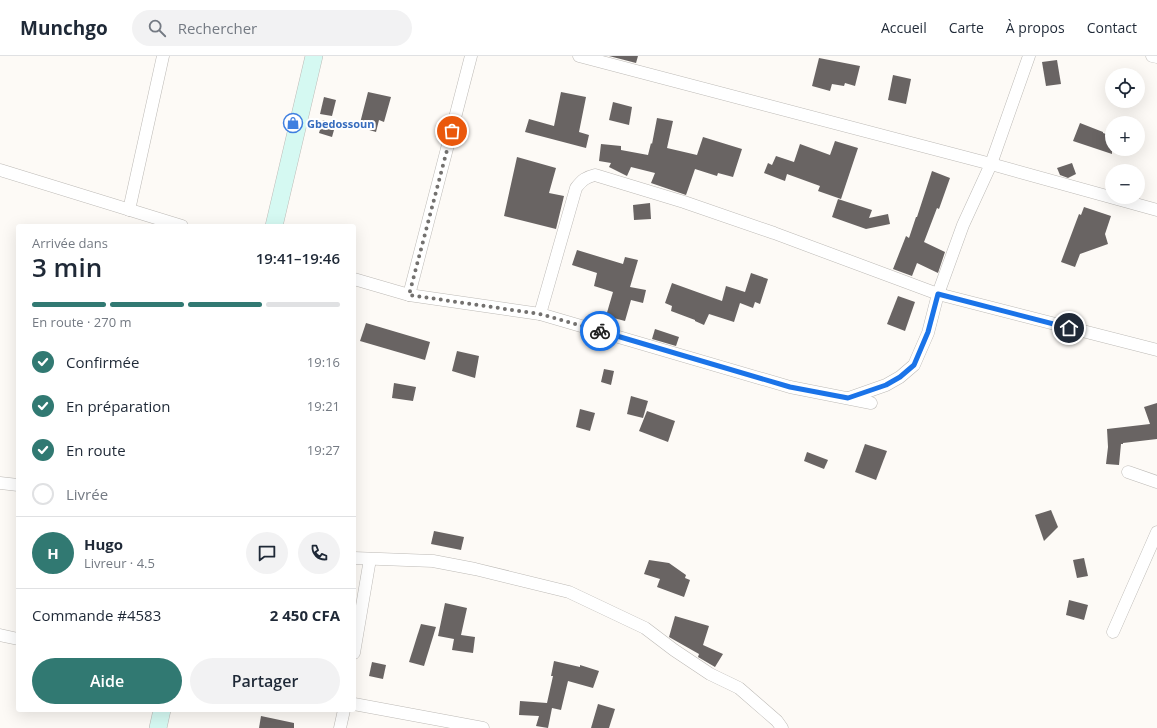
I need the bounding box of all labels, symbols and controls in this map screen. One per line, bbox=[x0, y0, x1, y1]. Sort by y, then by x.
search box bbox=[132, 10, 412, 46]
text: Munchgo bbox=[20, 15, 108, 41]
icon: search bbox=[146, 17, 168, 39]
text: Rechercher bbox=[178, 18, 257, 38]
text: Accueil bbox=[881, 18, 927, 37]
text: Carte bbox=[949, 18, 984, 37]
text: À propos bbox=[1006, 18, 1065, 37]
text: Contact bbox=[1087, 18, 1137, 37]
map controls bbox=[1105, 68, 1145, 204]
button: locate bbox=[1105, 68, 1145, 108]
shop icon: Gbedossoun bbox=[282, 112, 304, 134]
pin bbox=[435, 114, 469, 148]
place label: Gbedossoun bbox=[307, 116, 374, 131]
button: + bbox=[1105, 116, 1145, 156]
icon: bag bbox=[441, 120, 463, 142]
button: − bbox=[1105, 164, 1145, 204]
text: Arrivée dans bbox=[32, 234, 108, 252]
text: 19:41–19:46 bbox=[256, 248, 340, 268]
text: 3 min bbox=[32, 249, 102, 285]
courier bbox=[580, 311, 620, 351]
pin bbox=[1052, 311, 1086, 345]
text: En route · 270 m bbox=[32, 313, 132, 331]
icon: home bbox=[1058, 317, 1080, 339]
icon: bike bbox=[589, 320, 611, 342]
icon: check bbox=[32, 351, 54, 373]
text: Confirmée bbox=[66, 352, 139, 372]
text: 19:16 bbox=[307, 353, 340, 371]
icon: check bbox=[32, 395, 54, 417]
text: En préparation bbox=[66, 396, 171, 416]
text: 19:21 bbox=[307, 397, 340, 415]
icon: check bbox=[32, 439, 54, 461]
text: En route bbox=[66, 440, 126, 460]
text: 19:27 bbox=[307, 441, 340, 459]
text: Livrée bbox=[66, 484, 108, 504]
button: chat bbox=[246, 532, 288, 574]
button: phone bbox=[298, 532, 340, 574]
text: Hugo bbox=[84, 534, 123, 554]
text: H bbox=[47, 543, 59, 563]
text: Livreur · 4.5 bbox=[84, 554, 155, 572]
text: Commande #4583 bbox=[32, 605, 161, 625]
text: 2 450 CFA bbox=[270, 605, 340, 625]
button: Aide bbox=[32, 658, 182, 704]
button: Partager bbox=[190, 658, 340, 704]

